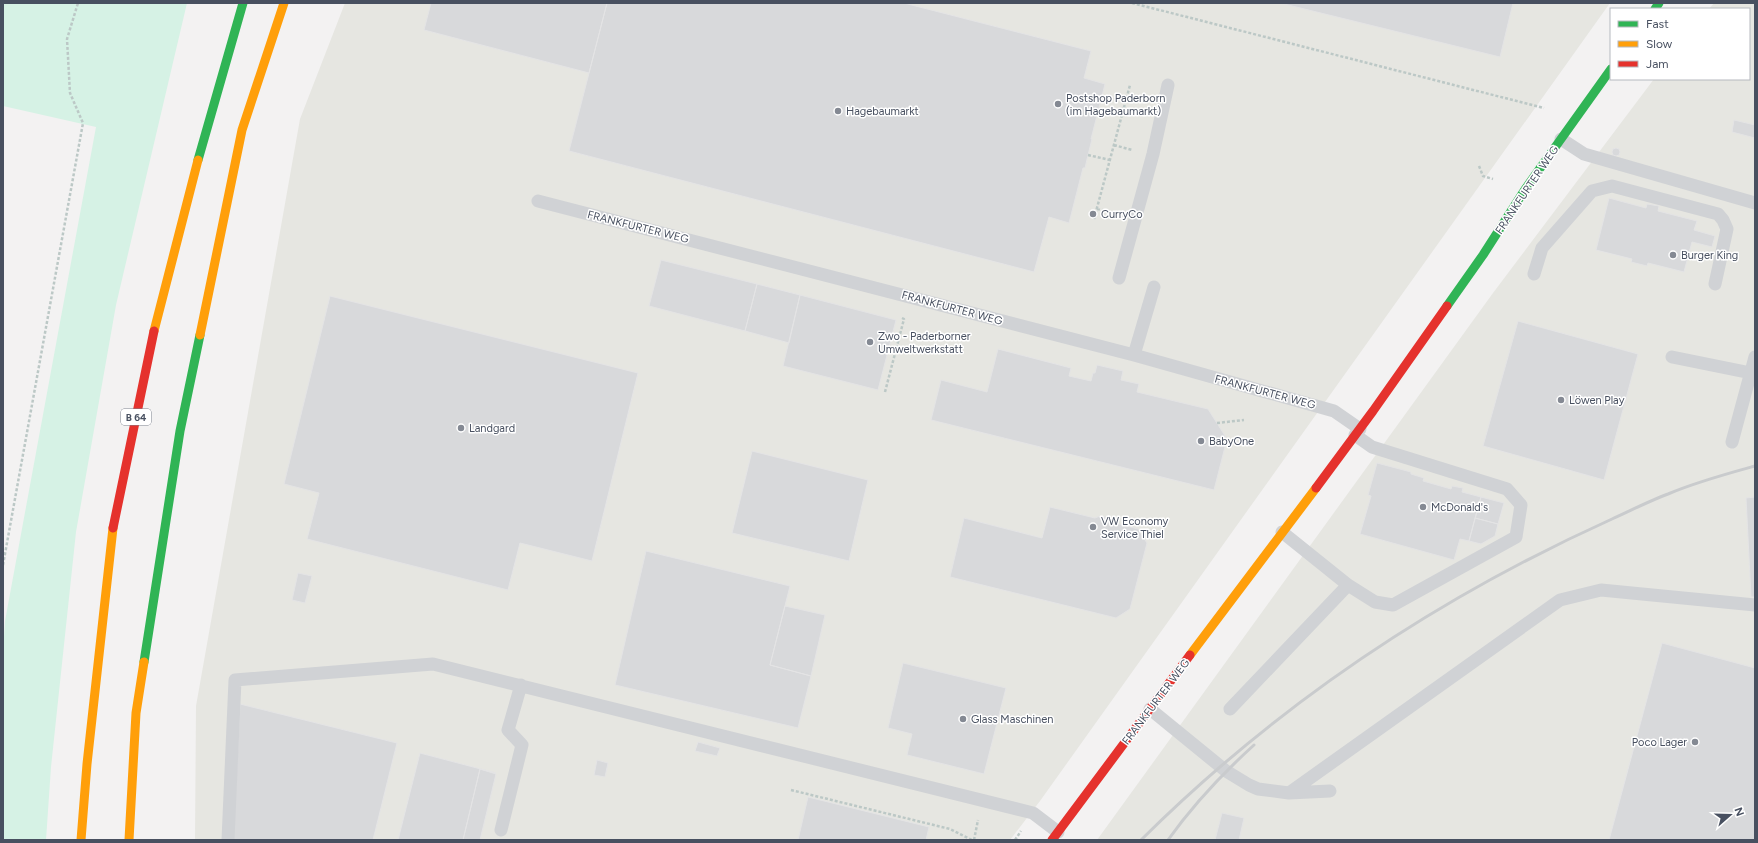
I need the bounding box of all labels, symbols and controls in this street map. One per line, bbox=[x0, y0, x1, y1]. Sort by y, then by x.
legend bbox=[1610, 8, 1750, 80]
text: Fast bbox=[1646, 17, 1669, 31]
text: Slow bbox=[1646, 37, 1673, 51]
text: Jam bbox=[1646, 57, 1669, 71]
place label: Postshop Paderborn (im Hagebaumarkt) bbox=[1066, 92, 1166, 118]
marker: Postshop Paderborn (im Hagebaumarkt) bbox=[1053, 99, 1063, 109]
place label: Hagebaumarkt bbox=[846, 105, 919, 118]
marker: Hagebaumarkt bbox=[833, 106, 843, 116]
street label: FRANKFURTER WEG bbox=[1493, 143, 1561, 237]
street label: FRANKFURTER WEG bbox=[586, 208, 690, 246]
place label: CurryCo bbox=[1101, 208, 1143, 221]
marker: CurryCo bbox=[1088, 209, 1098, 219]
place label: Burger King bbox=[1681, 249, 1738, 262]
marker: Burger King bbox=[1668, 250, 1678, 260]
street label: FRANKFURTER WEG bbox=[900, 288, 1004, 328]
place label: Zwo - Paderborner Umweltwerkstatt bbox=[878, 330, 971, 356]
marker: Zwo - Paderborner Umweltwerkstatt bbox=[865, 337, 875, 347]
street label: FRANKFURTER WEG bbox=[1213, 372, 1317, 412]
place label: Löwen Play bbox=[1569, 394, 1625, 407]
marker: Löwen Play bbox=[1556, 395, 1566, 405]
road number: B 64 bbox=[121, 409, 151, 425]
place label: Landgard bbox=[469, 422, 515, 435]
marker: Landgard bbox=[456, 423, 466, 433]
place label: BabyOne bbox=[1209, 435, 1254, 448]
marker: BabyOne bbox=[1196, 436, 1206, 446]
place label: McDonald's bbox=[1431, 501, 1488, 514]
marker: McDonald's bbox=[1418, 502, 1428, 512]
place label: VW Economy Service Thiel bbox=[1101, 515, 1169, 541]
marker: VW Economy Service Thiel bbox=[1088, 522, 1098, 532]
street label: FRANKFURTER WEG bbox=[1120, 657, 1192, 747]
place label: Glass Maschinen bbox=[971, 713, 1053, 726]
marker: Glass Maschinen bbox=[958, 714, 968, 724]
place label: Poco Lager bbox=[1632, 736, 1687, 749]
marker: Poco Lager bbox=[1690, 737, 1700, 747]
north arrow bbox=[1710, 795, 1750, 835]
text: N bbox=[1731, 806, 1746, 818]

